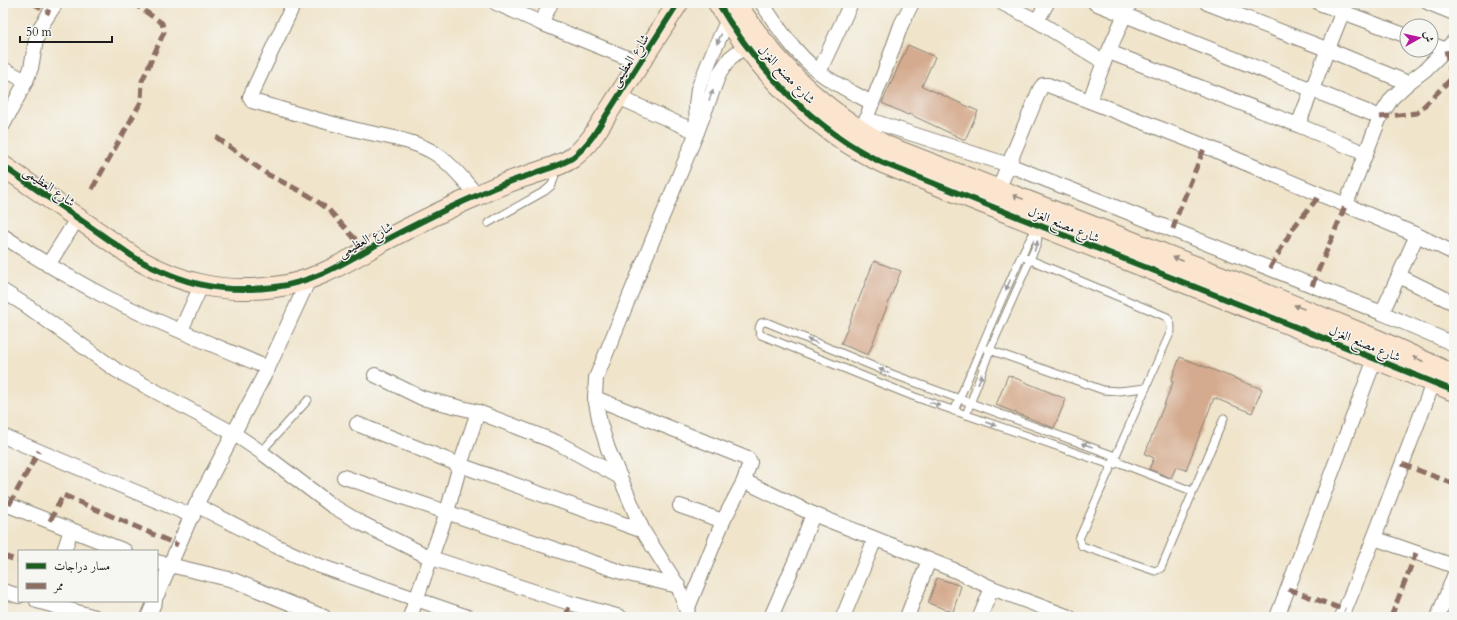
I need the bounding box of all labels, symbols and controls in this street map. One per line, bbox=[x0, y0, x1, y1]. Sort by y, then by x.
scale bar bbox=[20, 18, 112, 44]
north arrow bbox=[1399, 18, 1439, 58]
text: 50 m bbox=[26, 24, 53, 40]
text: ش bbox=[1420, 30, 1437, 43]
street label: شارع العظيمى bbox=[606, 31, 655, 92]
one-way arrow bbox=[716, 33, 722, 45]
street label: شارع مصنع الغزل bbox=[751, 41, 819, 110]
one-way arrow bbox=[708, 89, 714, 101]
street label: شارع العظيمى bbox=[19, 162, 79, 213]
one-way arrow bbox=[1011, 194, 1023, 200]
street label: شارع مصنع الغزل bbox=[1024, 202, 1102, 250]
street label: شارع العظيمى bbox=[335, 218, 397, 264]
one-way arrow bbox=[1033, 240, 1039, 252]
one-way arrow bbox=[1172, 256, 1184, 262]
one-way arrow bbox=[1005, 279, 1011, 291]
one-way arrow bbox=[1293, 304, 1305, 311]
street label: شارع مصنع الغزل bbox=[1325, 321, 1403, 369]
one-way arrow bbox=[806, 338, 817, 344]
one-way arrow bbox=[1413, 356, 1424, 362]
one-way arrow bbox=[879, 368, 890, 374]
one-way arrow bbox=[977, 372, 983, 384]
one-way arrow bbox=[929, 401, 941, 407]
one-way arrow bbox=[985, 421, 997, 427]
one-way arrow bbox=[1080, 442, 1092, 448]
legend bbox=[18, 550, 158, 602]
text: مسار دراجات bbox=[54, 558, 110, 574]
text: ممر bbox=[52, 578, 64, 594]

